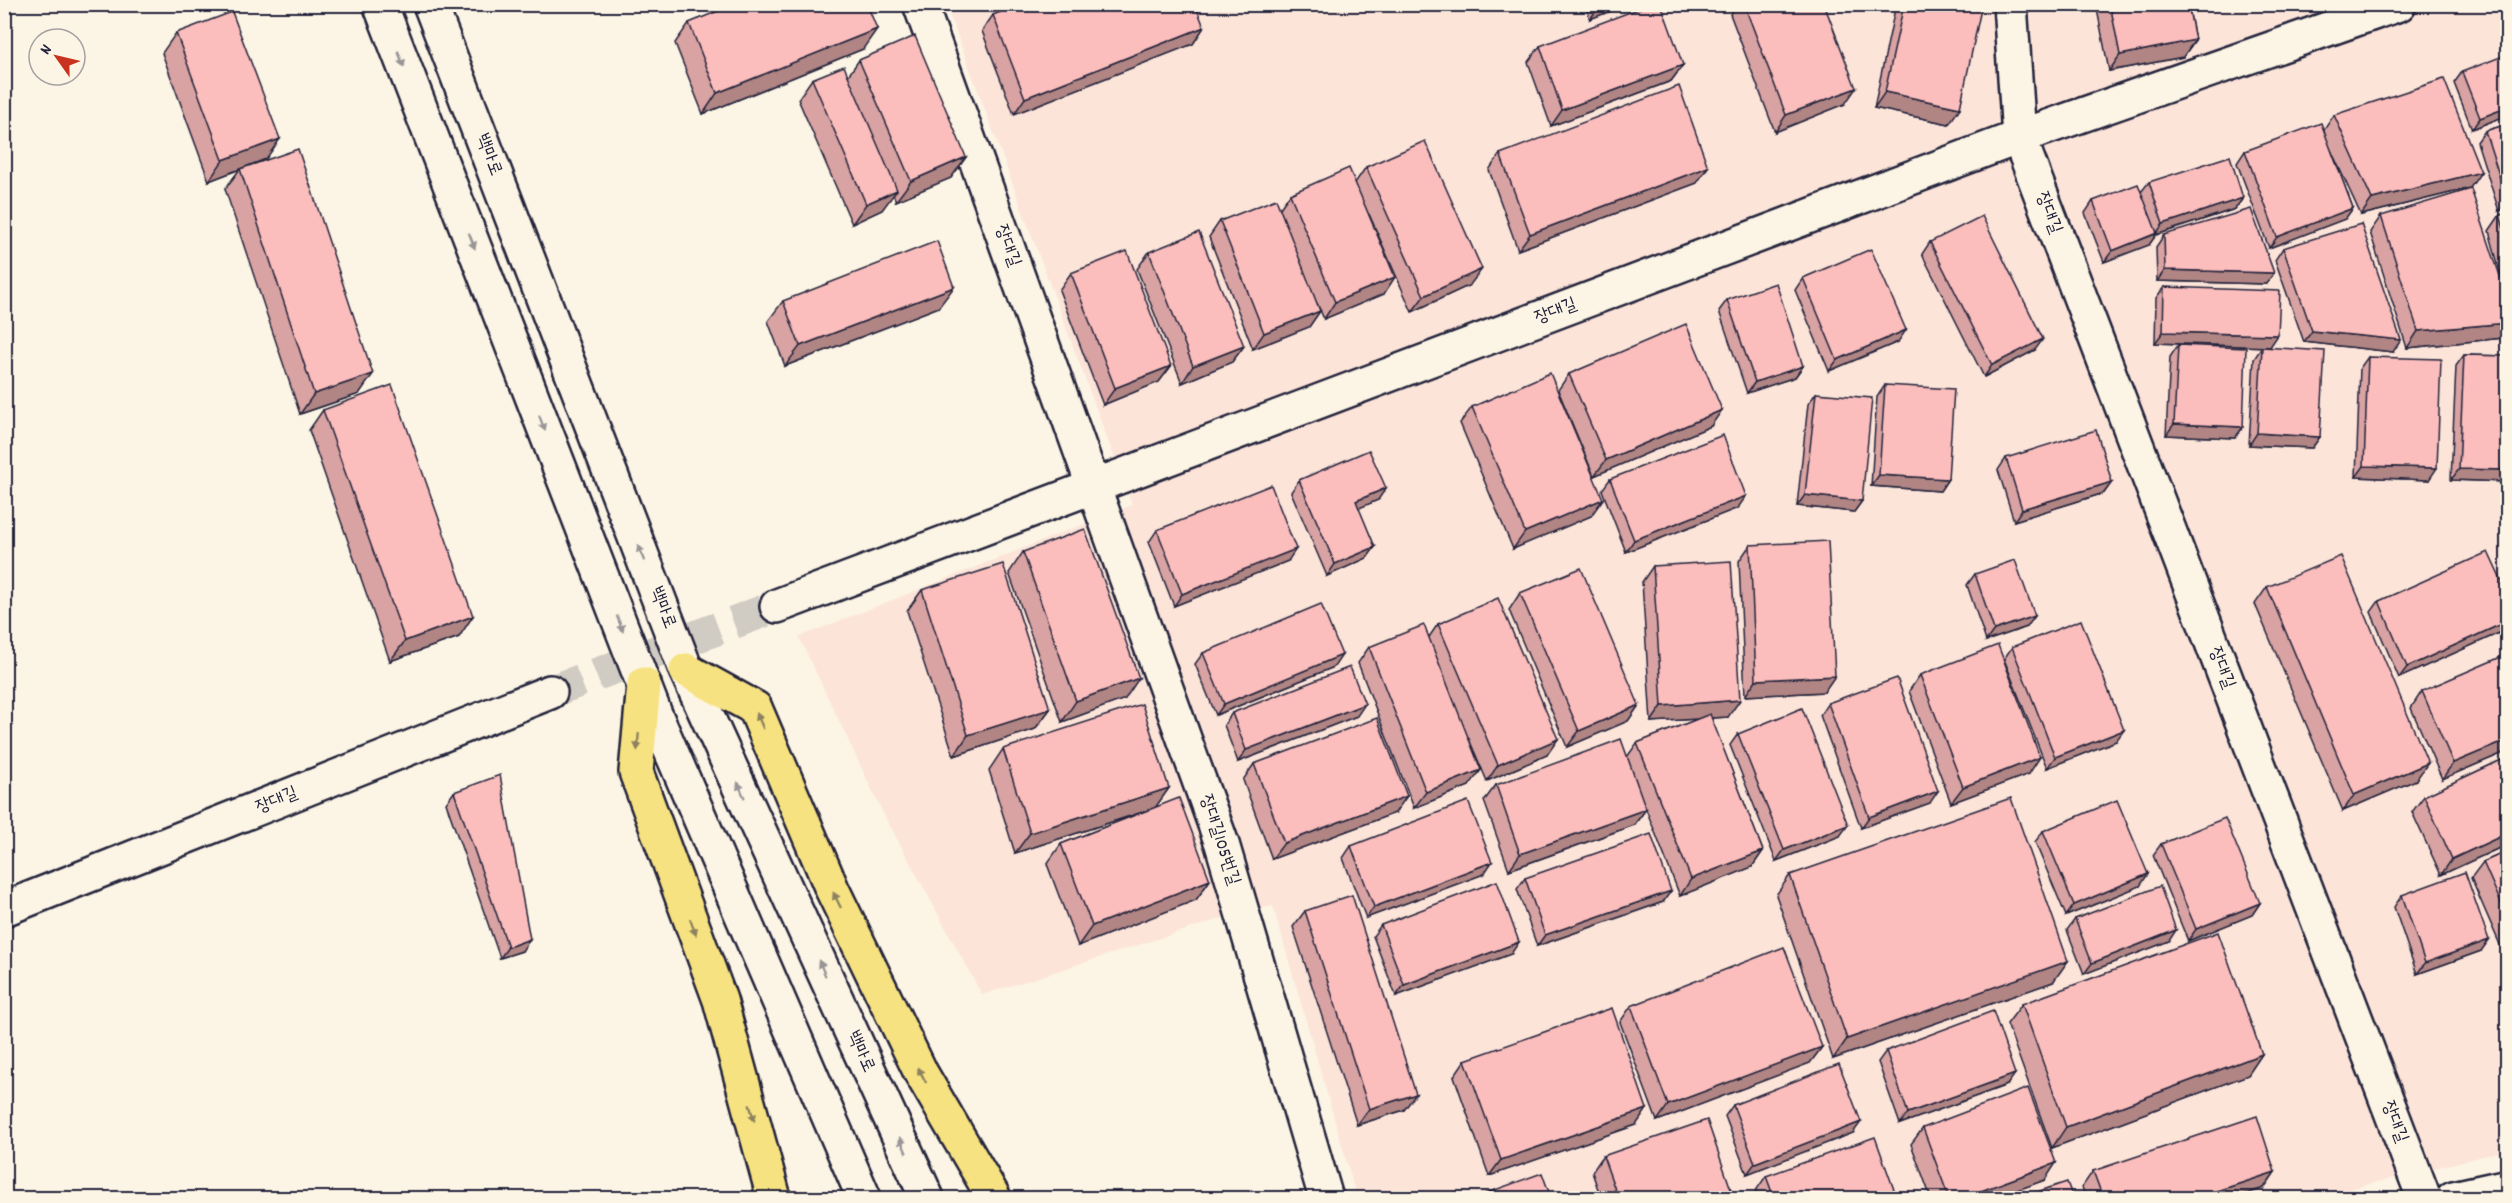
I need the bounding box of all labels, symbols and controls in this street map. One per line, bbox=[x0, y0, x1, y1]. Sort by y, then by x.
north arrow bbox=[27, 27, 87, 87]
text: N bbox=[35, 40, 58, 60]
one-way arrow bbox=[397, 50, 406, 68]
street label: 백마로 bbox=[469, 130, 507, 180]
street label: 장대길 bbox=[2029, 188, 2068, 238]
street label: 장대길 bbox=[988, 221, 1026, 271]
one-way arrow bbox=[468, 232, 477, 250]
street label: 장대길 bbox=[1531, 292, 1581, 331]
one-way arrow bbox=[537, 414, 547, 432]
one-way arrow bbox=[636, 543, 646, 561]
street label: 백마로 bbox=[643, 583, 681, 633]
one-way arrow bbox=[616, 615, 626, 633]
street label: 장대길 bbox=[2202, 643, 2241, 693]
one-way arrow bbox=[755, 711, 765, 729]
one-way arrow bbox=[633, 733, 643, 752]
street label: 장대길 bbox=[252, 781, 302, 821]
one-way arrow bbox=[736, 781, 746, 799]
street label: 장대길105번길 bbox=[1193, 791, 1246, 889]
one-way arrow bbox=[833, 891, 842, 908]
one-way arrow bbox=[688, 918, 698, 936]
one-way arrow bbox=[817, 959, 826, 976]
street label: 백마로 bbox=[840, 1027, 880, 1077]
one-way arrow bbox=[917, 1066, 927, 1083]
street label: 장대길 bbox=[2375, 1097, 2414, 1147]
one-way arrow bbox=[748, 1104, 757, 1122]
one-way arrow bbox=[898, 1137, 907, 1154]

